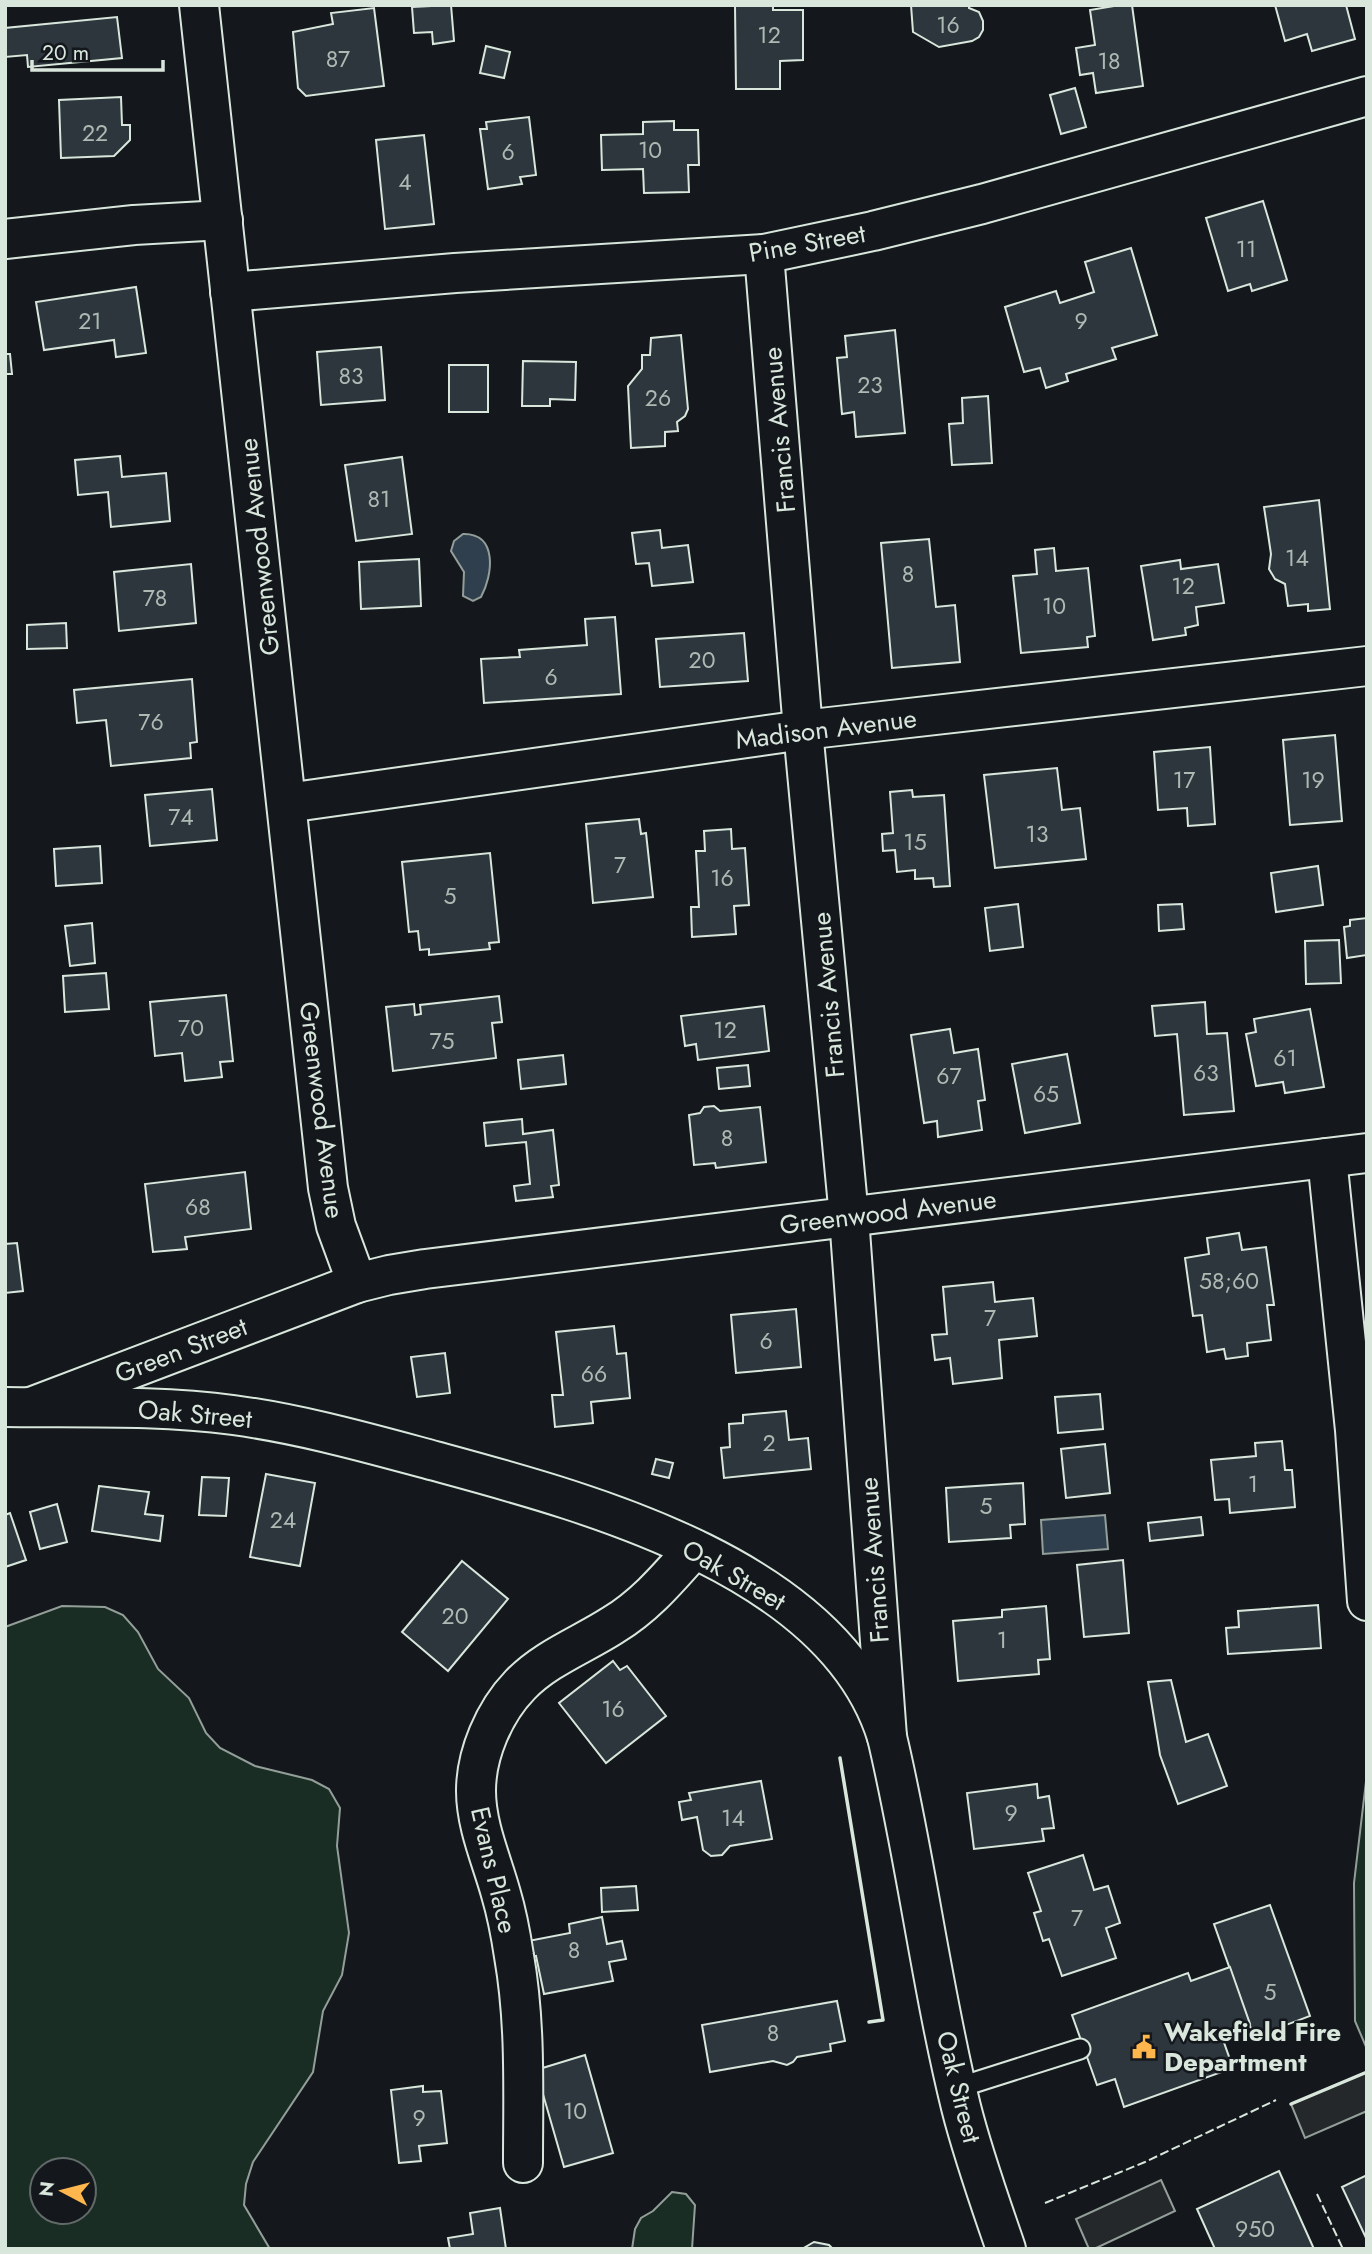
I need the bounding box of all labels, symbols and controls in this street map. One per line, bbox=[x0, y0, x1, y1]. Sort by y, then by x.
house number: 16 bbox=[936, 8, 960, 42]
house number: 12 bbox=[757, 18, 781, 52]
scale bar bbox=[32, 28, 163, 72]
text: 20 m bbox=[42, 38, 89, 68]
house number: 87 bbox=[326, 42, 350, 76]
house number: 18 bbox=[1098, 44, 1120, 78]
house number: 22 bbox=[82, 116, 108, 150]
house number: 10 bbox=[638, 133, 662, 167]
house number: 6 bbox=[501, 135, 515, 169]
house number: 4 bbox=[398, 165, 412, 199]
street label: Pine Street bbox=[746, 214, 869, 272]
house number: 11 bbox=[1236, 232, 1256, 266]
house number: 21 bbox=[78, 304, 102, 338]
house number: 9 bbox=[1074, 304, 1088, 338]
street label: Francis Avenue bbox=[753, 346, 805, 514]
house number: 83 bbox=[338, 359, 364, 393]
house number: 23 bbox=[857, 368, 883, 402]
house number: 26 bbox=[645, 381, 671, 415]
street label: Greenwood Avenue bbox=[229, 436, 289, 658]
house number: 81 bbox=[368, 482, 390, 516]
house number: 14 bbox=[1285, 541, 1309, 575]
house number: 8 bbox=[902, 557, 914, 591]
house number: 12 bbox=[1171, 569, 1195, 603]
house number: 78 bbox=[143, 581, 167, 615]
house number: 10 bbox=[1042, 589, 1066, 623]
house number: 20 bbox=[689, 643, 715, 677]
house number: 6 bbox=[544, 660, 558, 694]
street label: Madison Avenue bbox=[733, 699, 919, 759]
house number: 76 bbox=[138, 705, 164, 739]
house number: 17 bbox=[1173, 763, 1195, 797]
house number: 19 bbox=[1301, 763, 1325, 797]
house number: 74 bbox=[168, 800, 194, 834]
house number: 13 bbox=[1026, 817, 1048, 851]
house number: 15 bbox=[903, 825, 927, 859]
house number: 7 bbox=[614, 848, 626, 882]
house number: 16 bbox=[710, 861, 734, 895]
house number: 5 bbox=[444, 879, 457, 913]
street label: Francis Avenue bbox=[802, 911, 854, 1079]
street label: Greenwood Avenue bbox=[290, 999, 354, 1221]
house number: 70 bbox=[178, 1011, 204, 1045]
house number: 12 bbox=[713, 1013, 737, 1047]
house number: 75 bbox=[429, 1024, 455, 1058]
house number: 61 bbox=[1273, 1041, 1297, 1075]
house number: 63 bbox=[1193, 1056, 1219, 1090]
house number: 67 bbox=[936, 1059, 962, 1093]
house number: 65 bbox=[1033, 1077, 1059, 1111]
house number: 8 bbox=[721, 1121, 733, 1155]
street label: Greenwood Avenue bbox=[777, 1180, 999, 1244]
house number: 68 bbox=[185, 1190, 211, 1224]
house number: 58;60 bbox=[1199, 1264, 1259, 1298]
house number: 7 bbox=[984, 1301, 996, 1335]
street label: Green Street bbox=[109, 1307, 253, 1393]
house number: 6 bbox=[759, 1324, 773, 1358]
house number: 66 bbox=[581, 1357, 607, 1391]
street label: Oak Street bbox=[136, 1390, 254, 1438]
house number: 2 bbox=[762, 1426, 776, 1460]
house number: 1 bbox=[1248, 1467, 1258, 1501]
street label: Francis Avenue bbox=[849, 1476, 899, 1644]
house number: 5 bbox=[980, 1489, 993, 1523]
house number: 24 bbox=[270, 1503, 296, 1537]
street label: Oak Street bbox=[675, 1530, 794, 1620]
house number: 20 bbox=[442, 1599, 468, 1633]
house number: 1 bbox=[997, 1623, 1007, 1657]
house number: 16 bbox=[601, 1692, 625, 1726]
house number: 9 bbox=[1004, 1796, 1018, 1830]
house number: 14 bbox=[721, 1801, 745, 1835]
street label: Evans Place bbox=[461, 1803, 527, 1937]
house number: 7 bbox=[1071, 1901, 1083, 1935]
house number: 8 bbox=[568, 1933, 580, 1967]
house number: 5 bbox=[1264, 1975, 1277, 2009]
place label: Wakefield Fire Department bbox=[1164, 2013, 1341, 2081]
house number: 8 bbox=[767, 2016, 779, 2050]
street label: Oak Street bbox=[927, 2027, 991, 2148]
public building icon: Wakefield Fire Department bbox=[1130, 2033, 1158, 2061]
house number: 10 bbox=[563, 2094, 587, 2128]
house number: 9 bbox=[412, 2101, 426, 2135]
north arrow bbox=[28, 2156, 98, 2226]
text: N bbox=[32, 2180, 61, 2198]
house number: 950 bbox=[1235, 2212, 1275, 2246]

